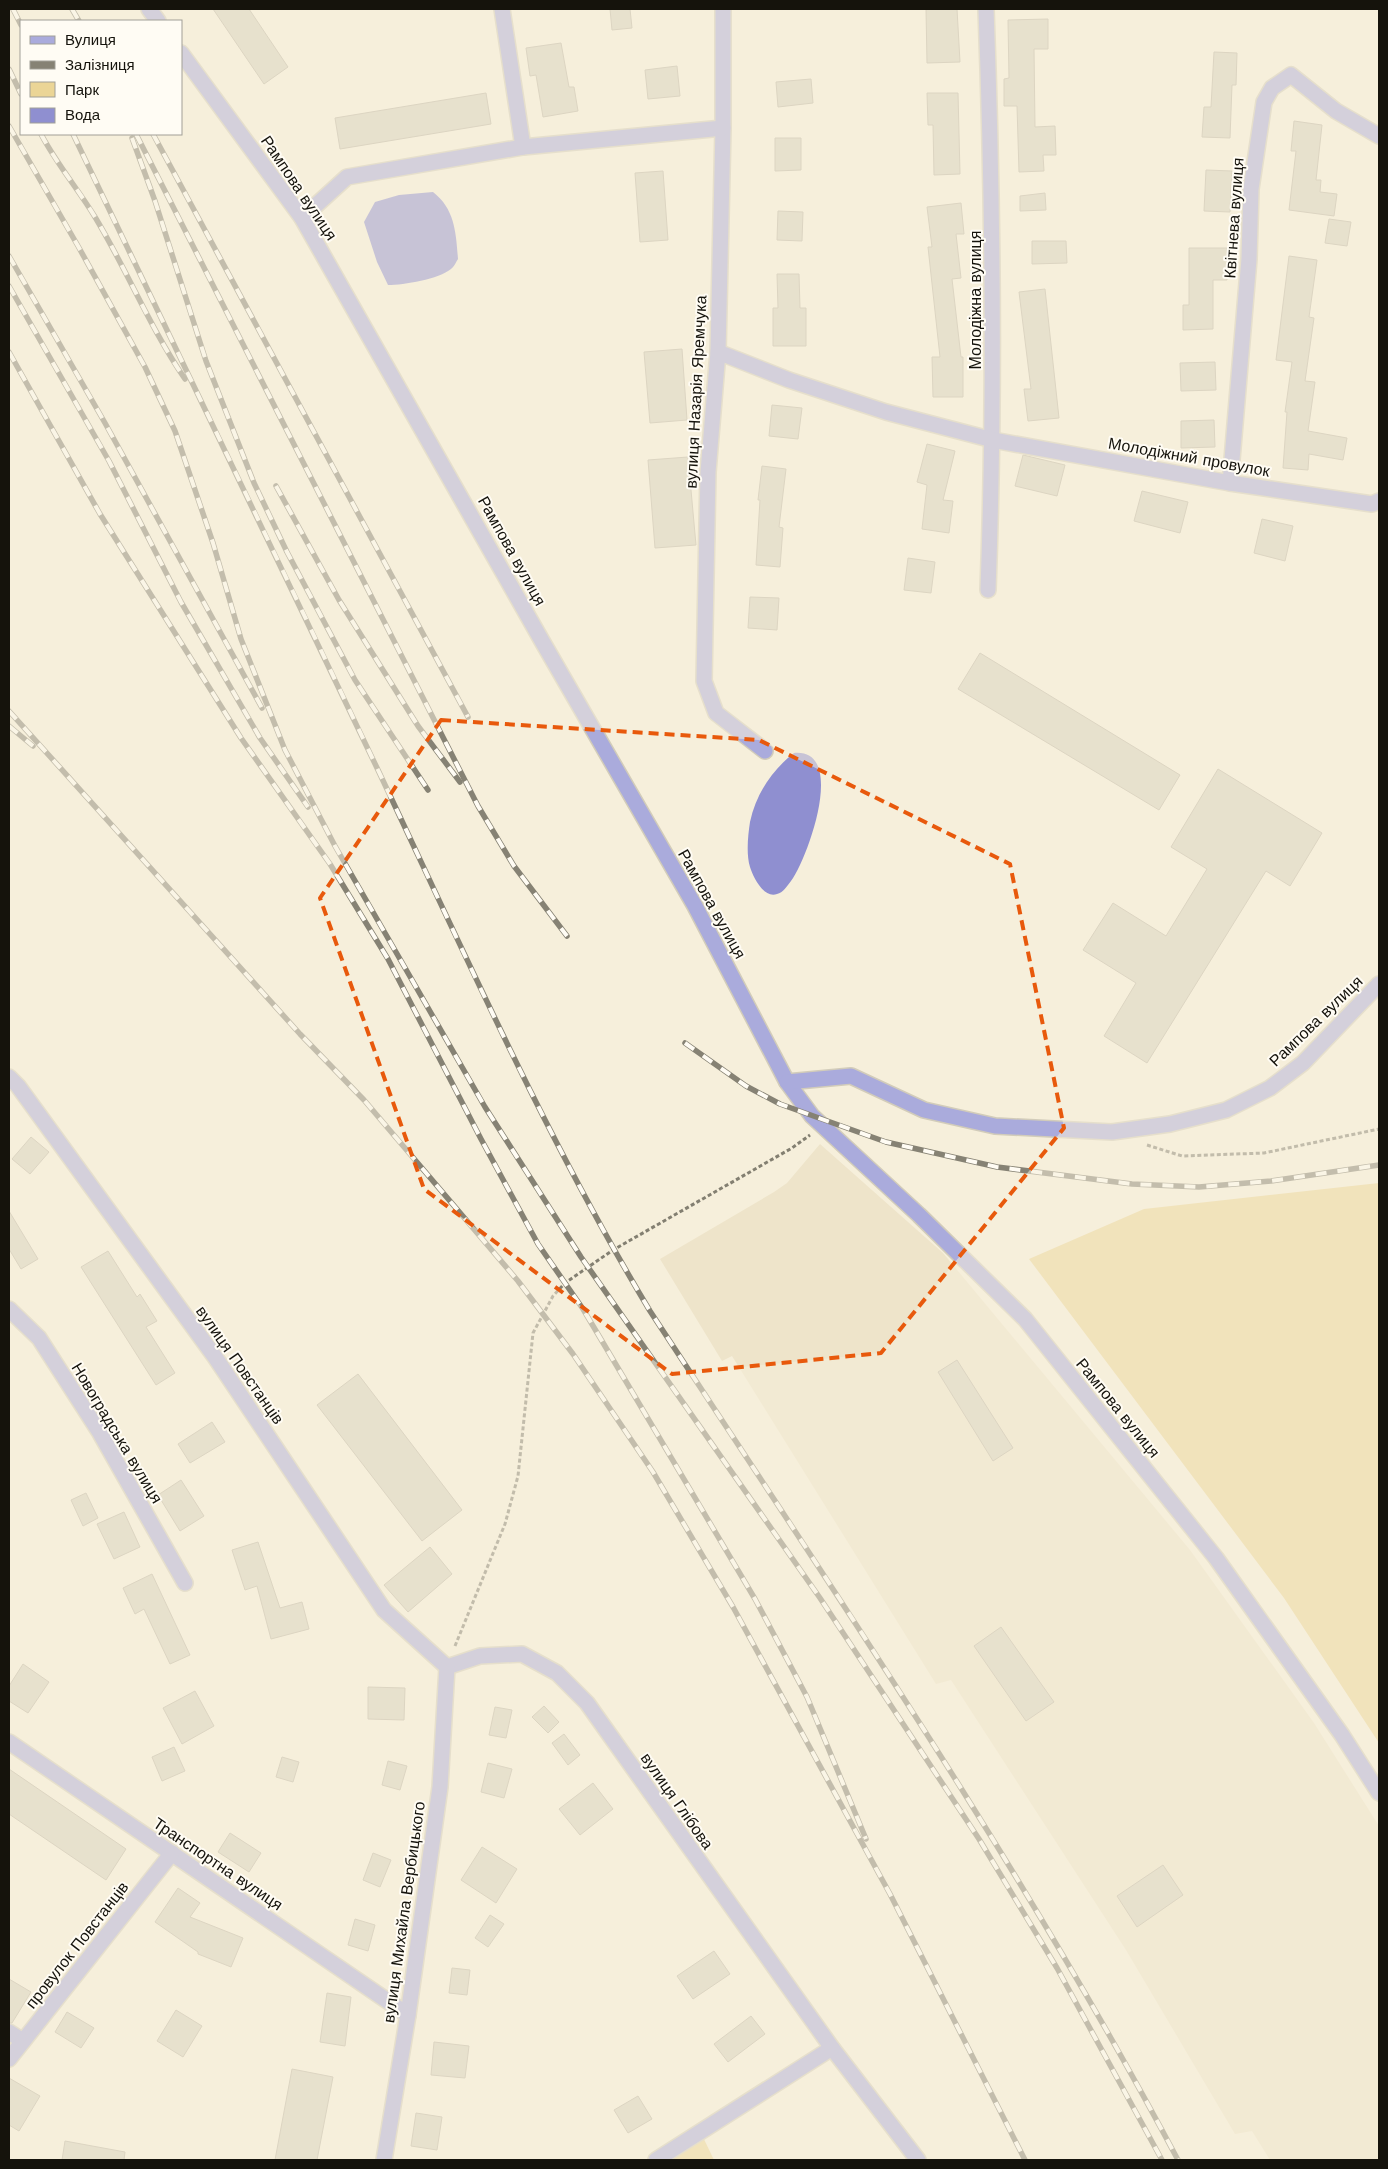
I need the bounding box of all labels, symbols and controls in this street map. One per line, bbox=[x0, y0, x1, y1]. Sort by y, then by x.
legend bbox=[20, 20, 182, 135]
text: Вулиця bbox=[65, 31, 116, 49]
text: Залізниця bbox=[65, 56, 135, 74]
text: Парк bbox=[65, 81, 99, 99]
text: Вода bbox=[65, 106, 101, 124]
street label: Рампова вулиця bbox=[257, 132, 341, 244]
street label: Квітнева вулиця bbox=[1220, 157, 1248, 279]
street label: Молодіжна вулиця bbox=[966, 231, 985, 369]
street label: вулиця Назарія Яремчука bbox=[681, 295, 711, 489]
street label: Молодіжний провулок bbox=[1107, 433, 1272, 481]
street label: Рампова вулиця bbox=[474, 493, 550, 609]
street label: Рампова вулиця bbox=[674, 846, 750, 962]
street label: Рампова вулиця bbox=[1265, 972, 1367, 1070]
street label: вулиця Повстанців bbox=[192, 1302, 288, 1428]
street label: Рампова вулиця bbox=[1072, 1355, 1164, 1461]
street label: Новоградська вулиця bbox=[68, 1359, 166, 1507]
street label: вулиця Глібова bbox=[637, 1749, 717, 1853]
street label: вулиця Михайла Вербицького bbox=[379, 1800, 429, 2024]
street label: Транспортна вулиця bbox=[150, 1814, 286, 1914]
street label: провулок Повстанців bbox=[22, 1878, 132, 2012]

